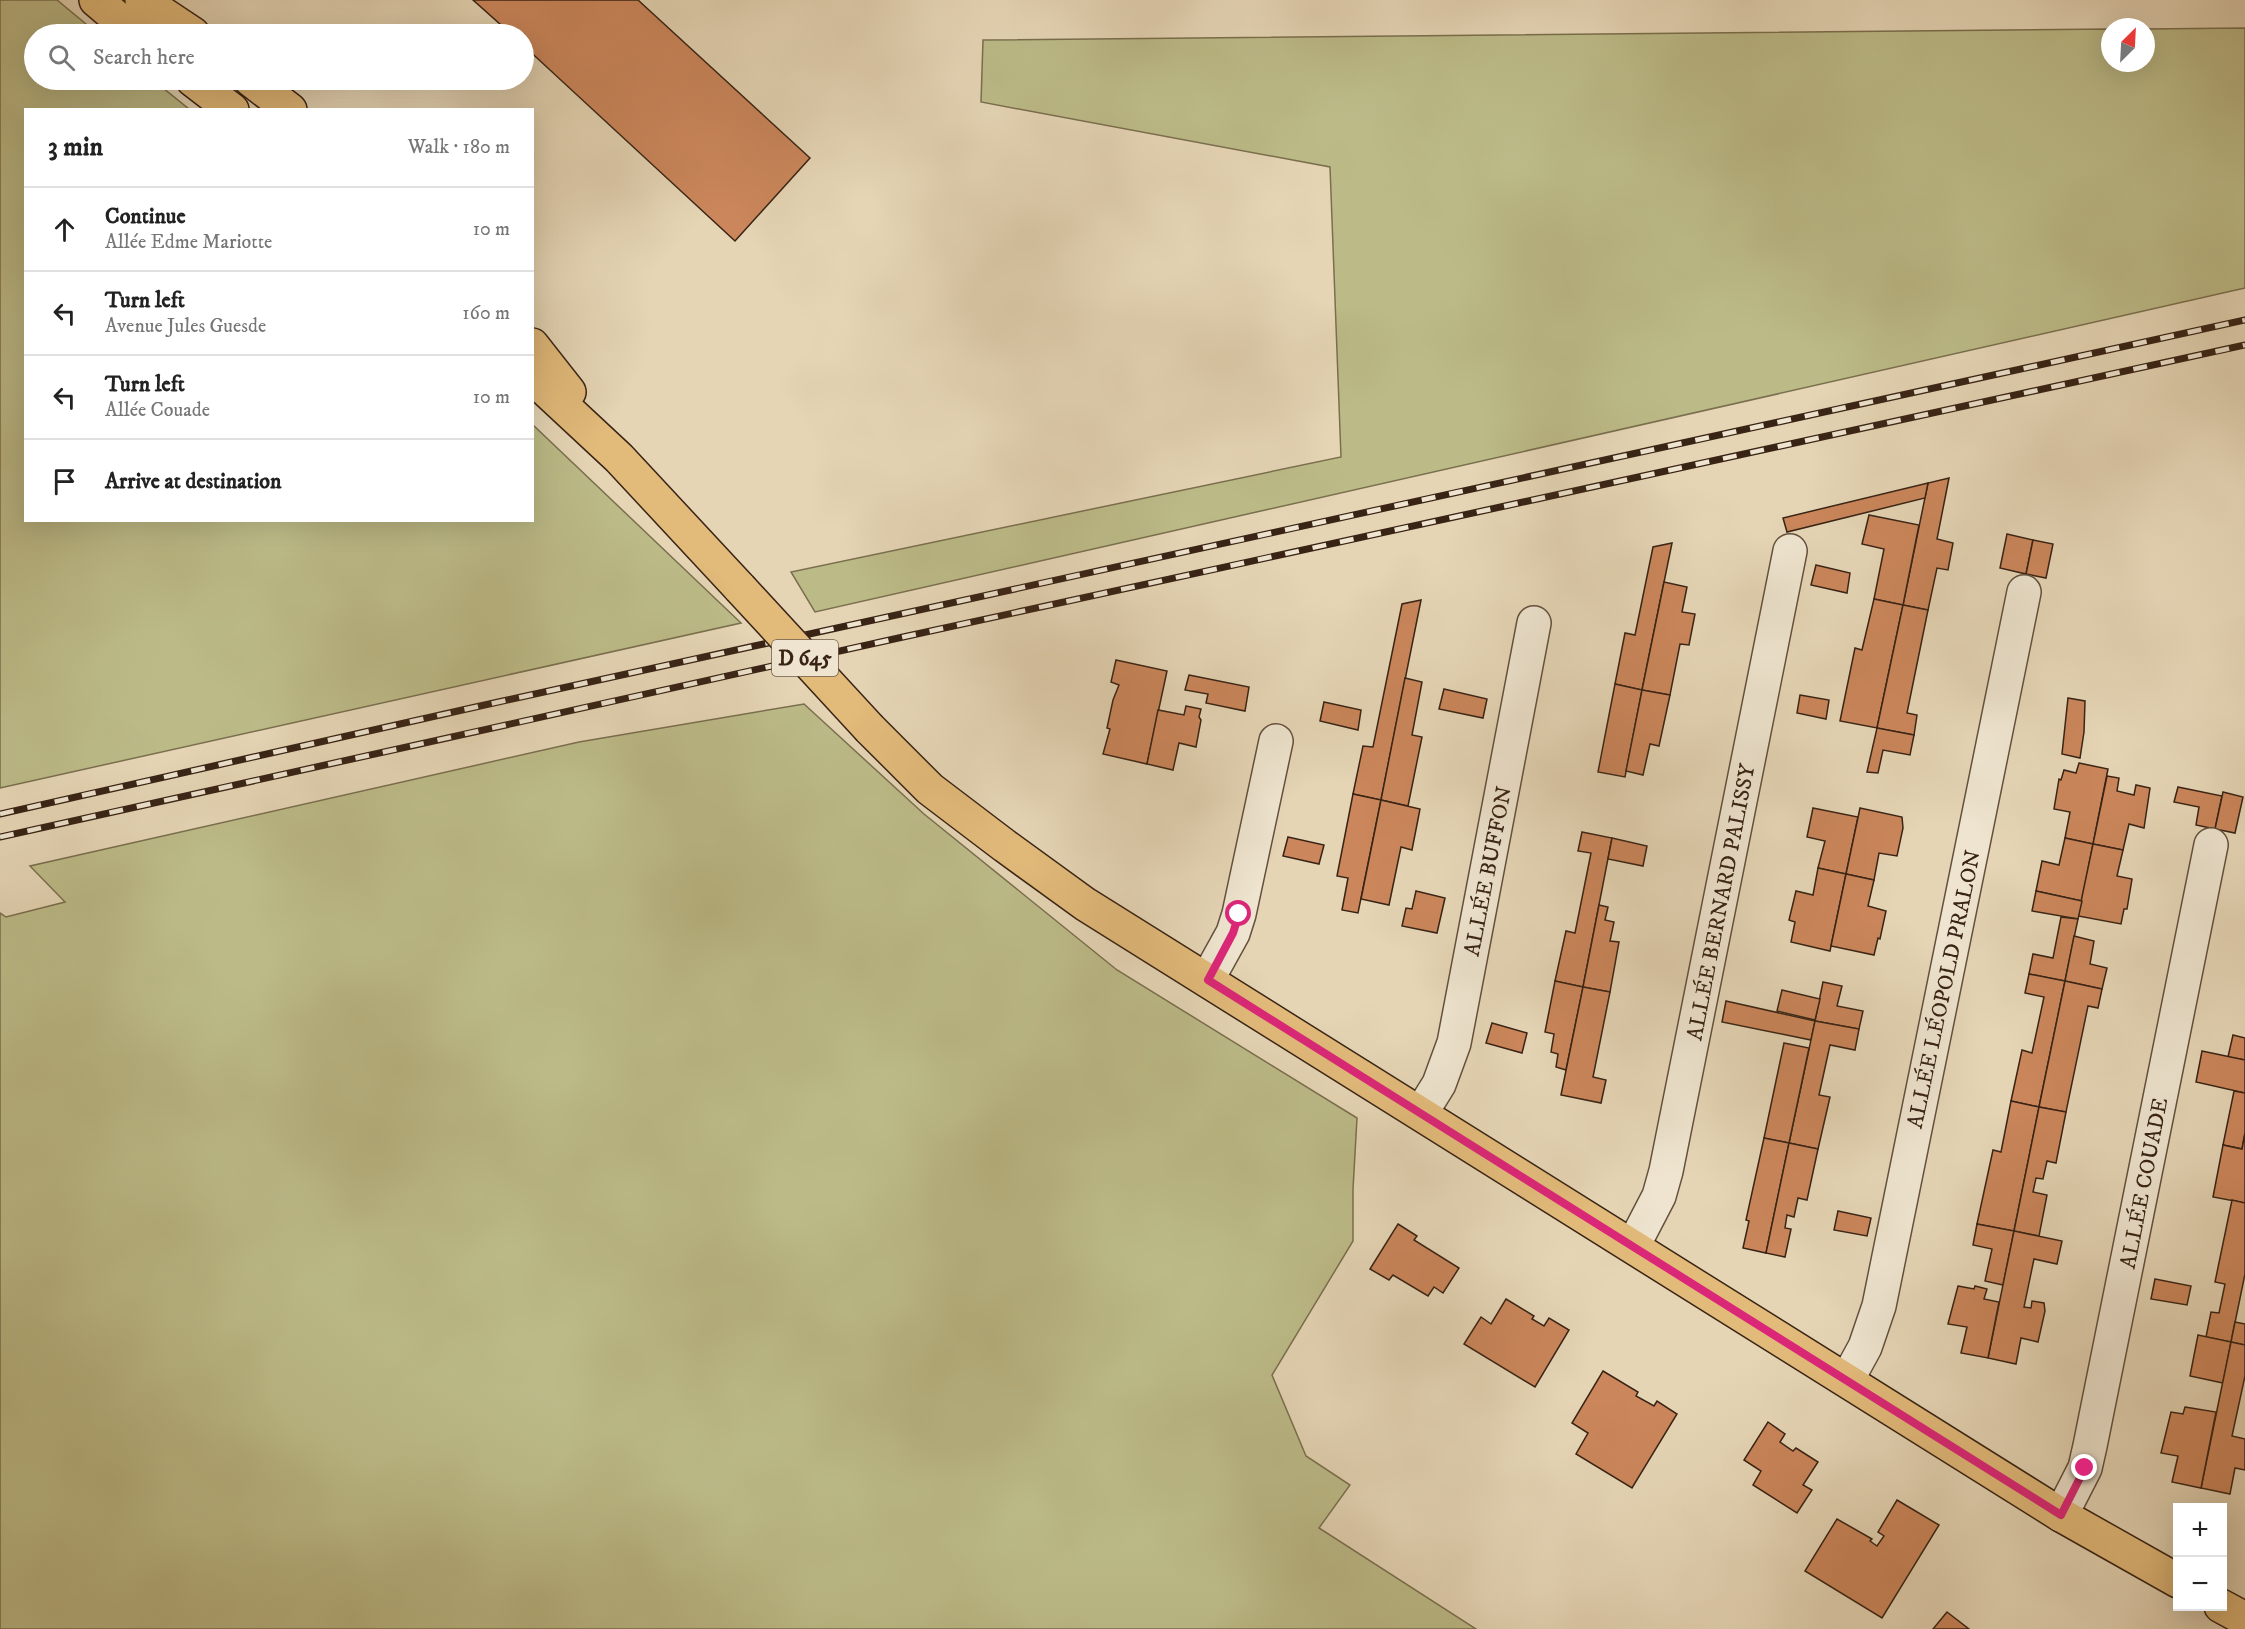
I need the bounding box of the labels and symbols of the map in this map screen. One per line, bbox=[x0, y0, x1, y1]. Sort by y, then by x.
north arrow bbox=[2101, 18, 2155, 72]
road number: D 645 bbox=[772, 640, 838, 676]
street label: ALLÉE BERNARD PALISSY bbox=[1681, 761, 1762, 1043]
street label: ALLÉE BUFFON bbox=[1459, 784, 1518, 959]
street label: ALLÉE LÉOPOLD PRALON bbox=[1902, 848, 1987, 1131]
route start bbox=[1225, 900, 1251, 926]
street label: ALLÉE COUADE bbox=[2115, 1095, 2174, 1271]
route end bbox=[2071, 1454, 2097, 1480]

